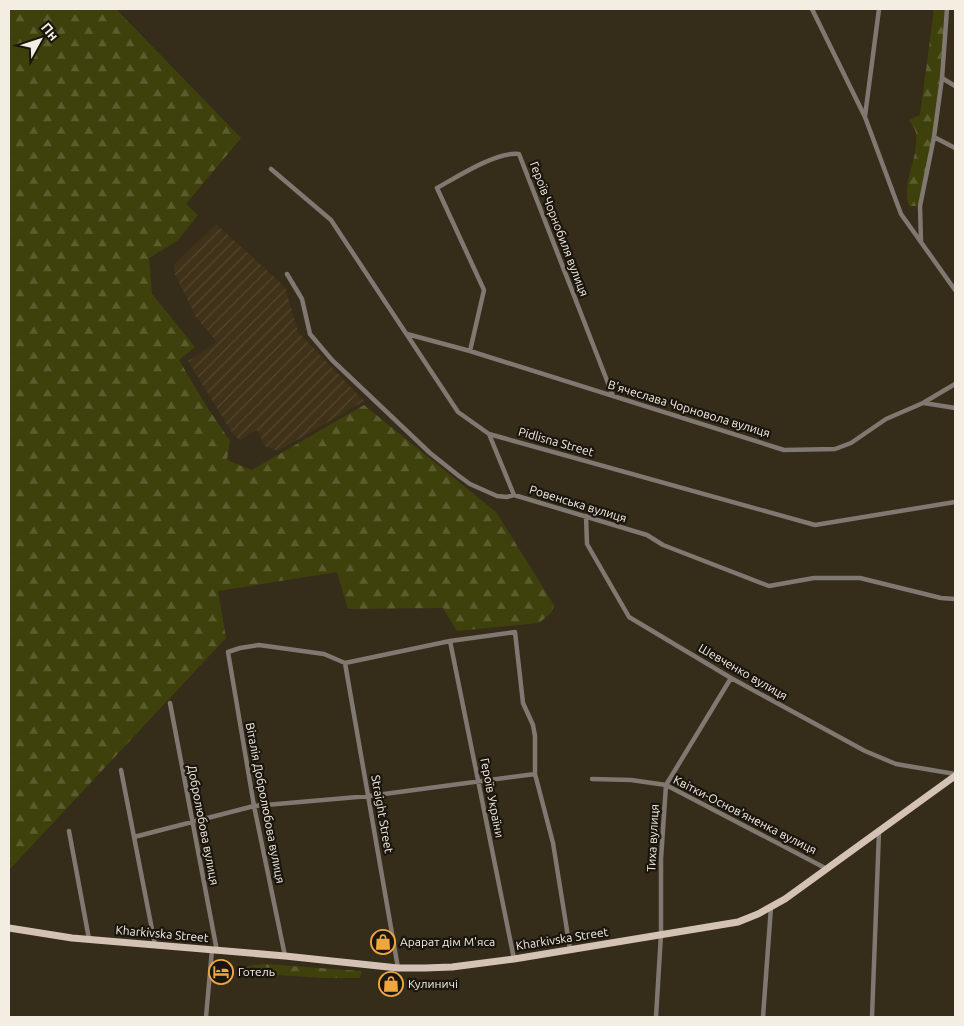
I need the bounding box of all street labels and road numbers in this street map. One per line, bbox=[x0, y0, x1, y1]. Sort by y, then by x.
street label: Героїв Чорнобиля вулиця bbox=[528, 160, 591, 298]
street label: В'ячеслава Чорновола вулиця bbox=[606, 378, 772, 439]
street label: Pidlisna Street bbox=[517, 425, 596, 459]
street label: Ровенська вулиця bbox=[528, 483, 628, 524]
street label: Шевченко вулиця bbox=[697, 641, 790, 702]
street label: Віталія Добролюбова вулиця bbox=[244, 721, 287, 884]
street label: Героїв України bbox=[478, 757, 507, 839]
street label: Добролюбова вулиця bbox=[185, 764, 222, 886]
street label: Квітки-Основ'яненка вулиця bbox=[671, 773, 819, 856]
street label: Straight Street bbox=[369, 774, 396, 854]
street label: Тиха вулиця bbox=[644, 804, 661, 872]
street label: Kharkivska Street bbox=[115, 923, 209, 944]
street label: Kharkivska Street bbox=[515, 925, 609, 952]

